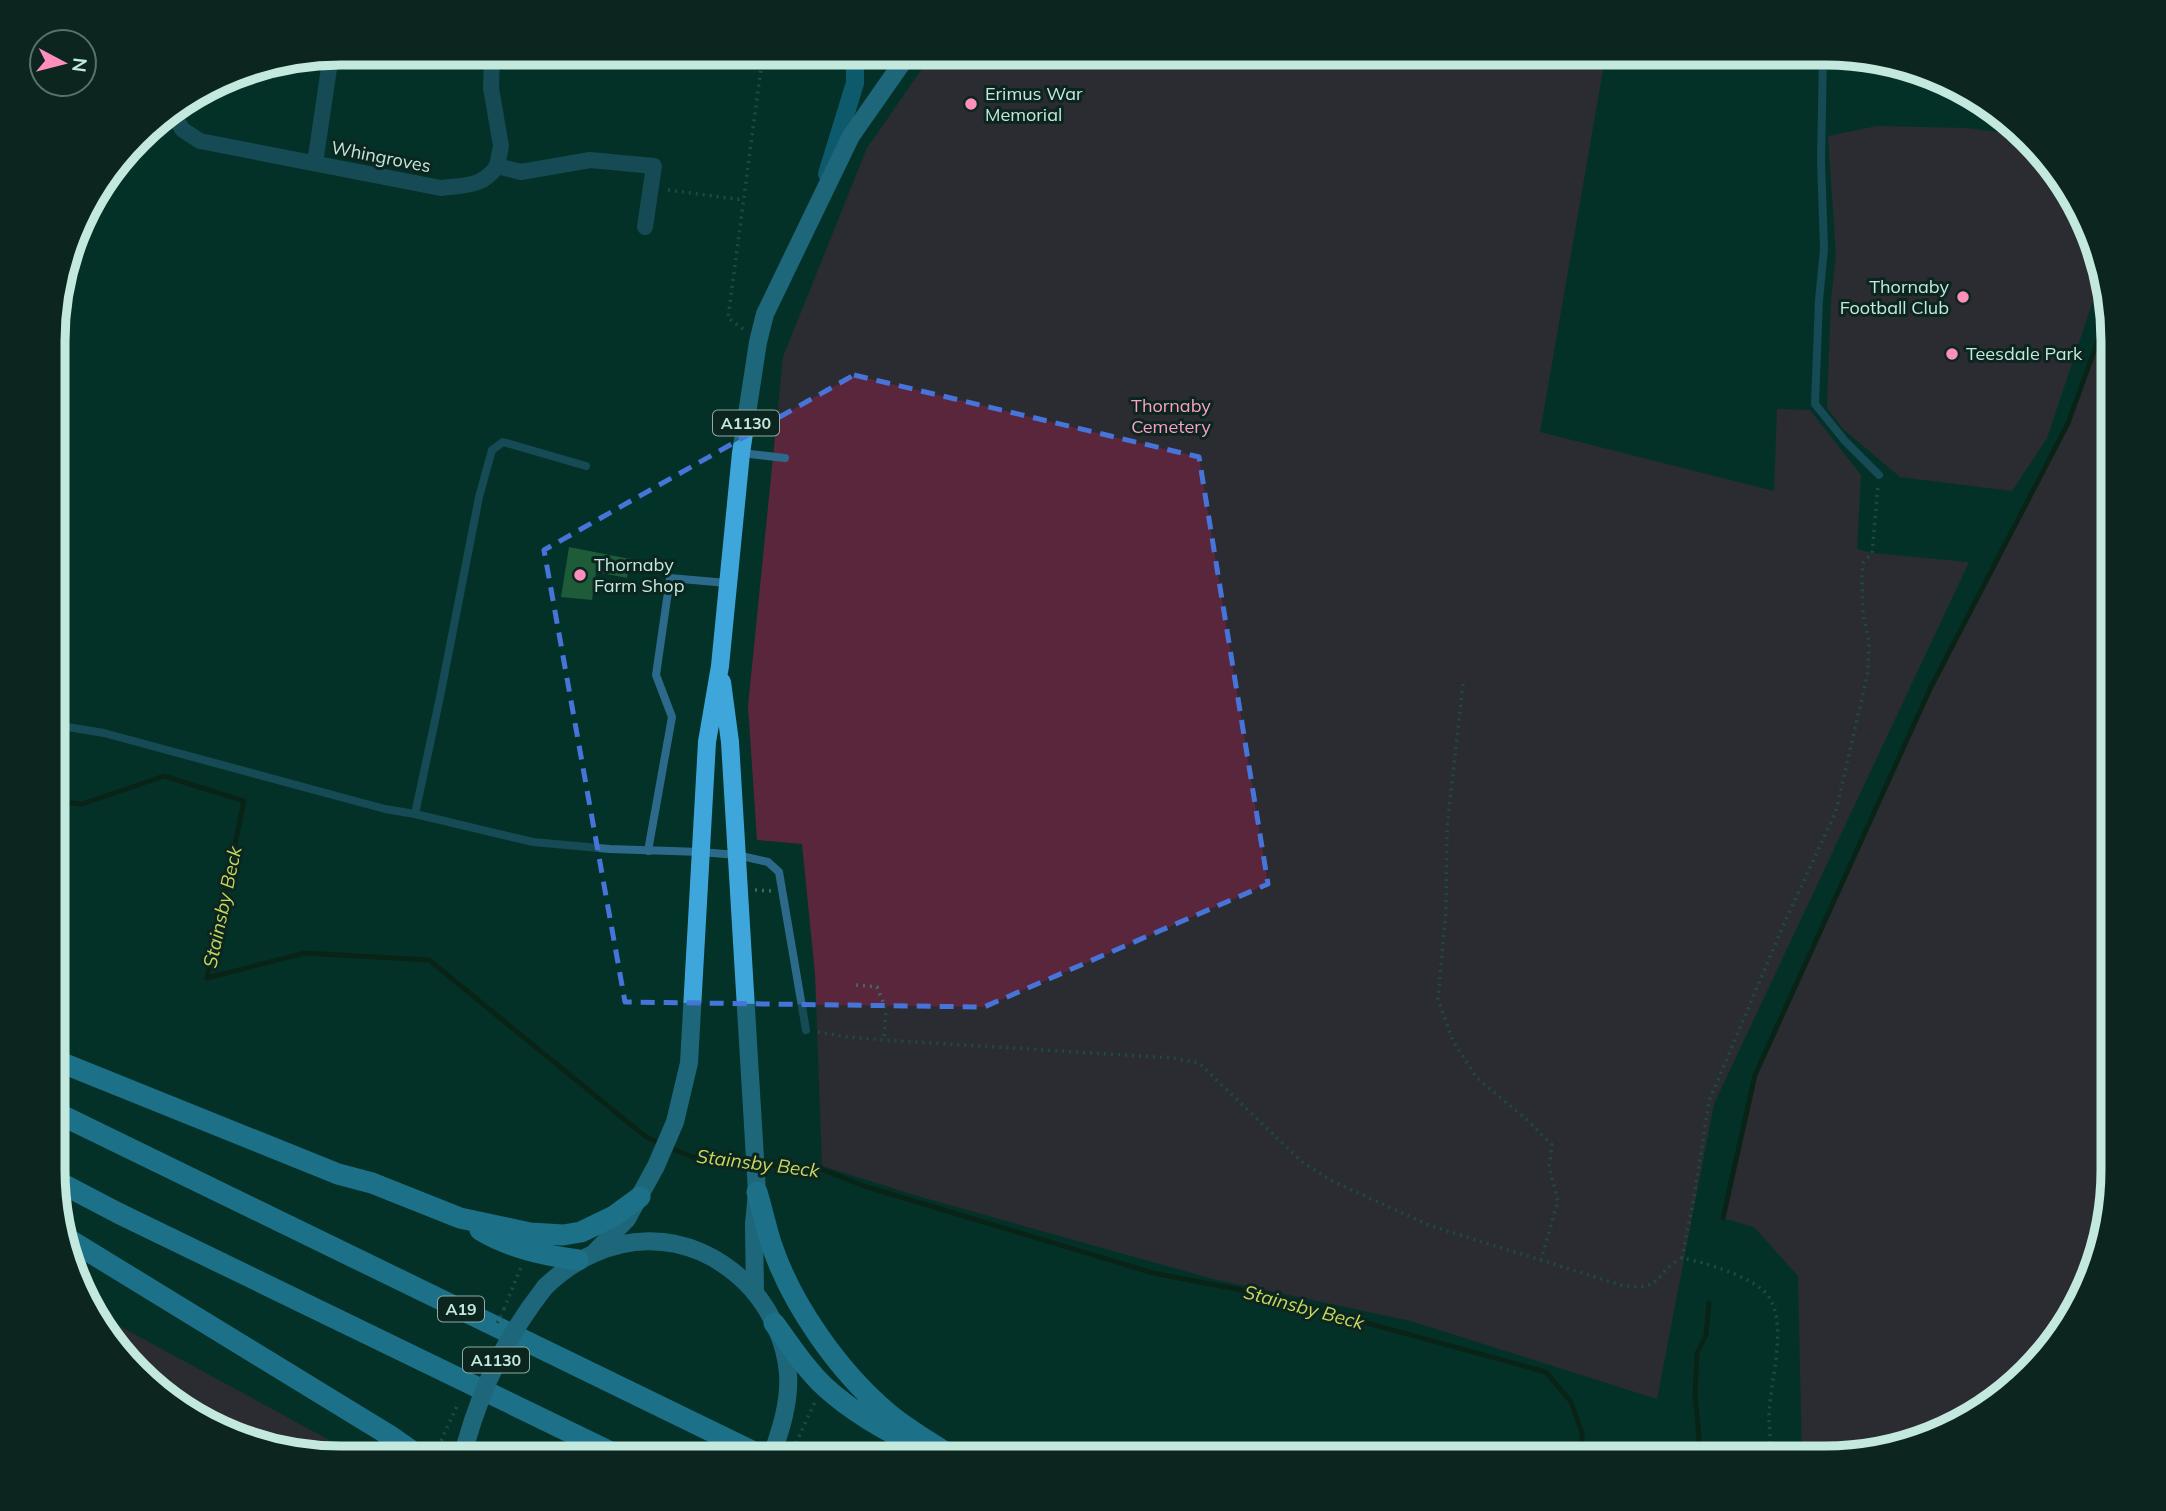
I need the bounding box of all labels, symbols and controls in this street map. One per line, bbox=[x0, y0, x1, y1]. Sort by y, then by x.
north arrow bbox=[28, 28, 98, 98]
text: N bbox=[67, 56, 93, 74]
place label: Erimus War Memorial bbox=[985, 82, 1083, 126]
marker: Erimus War Memorial bbox=[963, 96, 979, 112]
street label: Whingroves bbox=[329, 136, 433, 177]
place label: Thornaby Football Club bbox=[1840, 275, 1949, 319]
marker: Thornaby Football Club bbox=[1955, 289, 1971, 305]
place label: Teesdale Park bbox=[1966, 342, 2083, 365]
marker: Teesdale Park bbox=[1944, 346, 1960, 362]
park label: Thornaby Cemetery bbox=[1131, 394, 1211, 438]
road number: A1130 bbox=[713, 410, 779, 436]
place label: Thornaby Farm Shop bbox=[594, 553, 684, 597]
marker: Thornaby Farm Shop bbox=[572, 567, 588, 583]
water label: Stainsby Beck bbox=[197, 843, 247, 970]
water label: Stainsby Beck bbox=[695, 1144, 822, 1183]
water label: Stainsby Beck bbox=[1241, 1279, 1368, 1335]
road number: A19 bbox=[438, 1296, 484, 1322]
road number: A1130 bbox=[463, 1348, 529, 1372]

